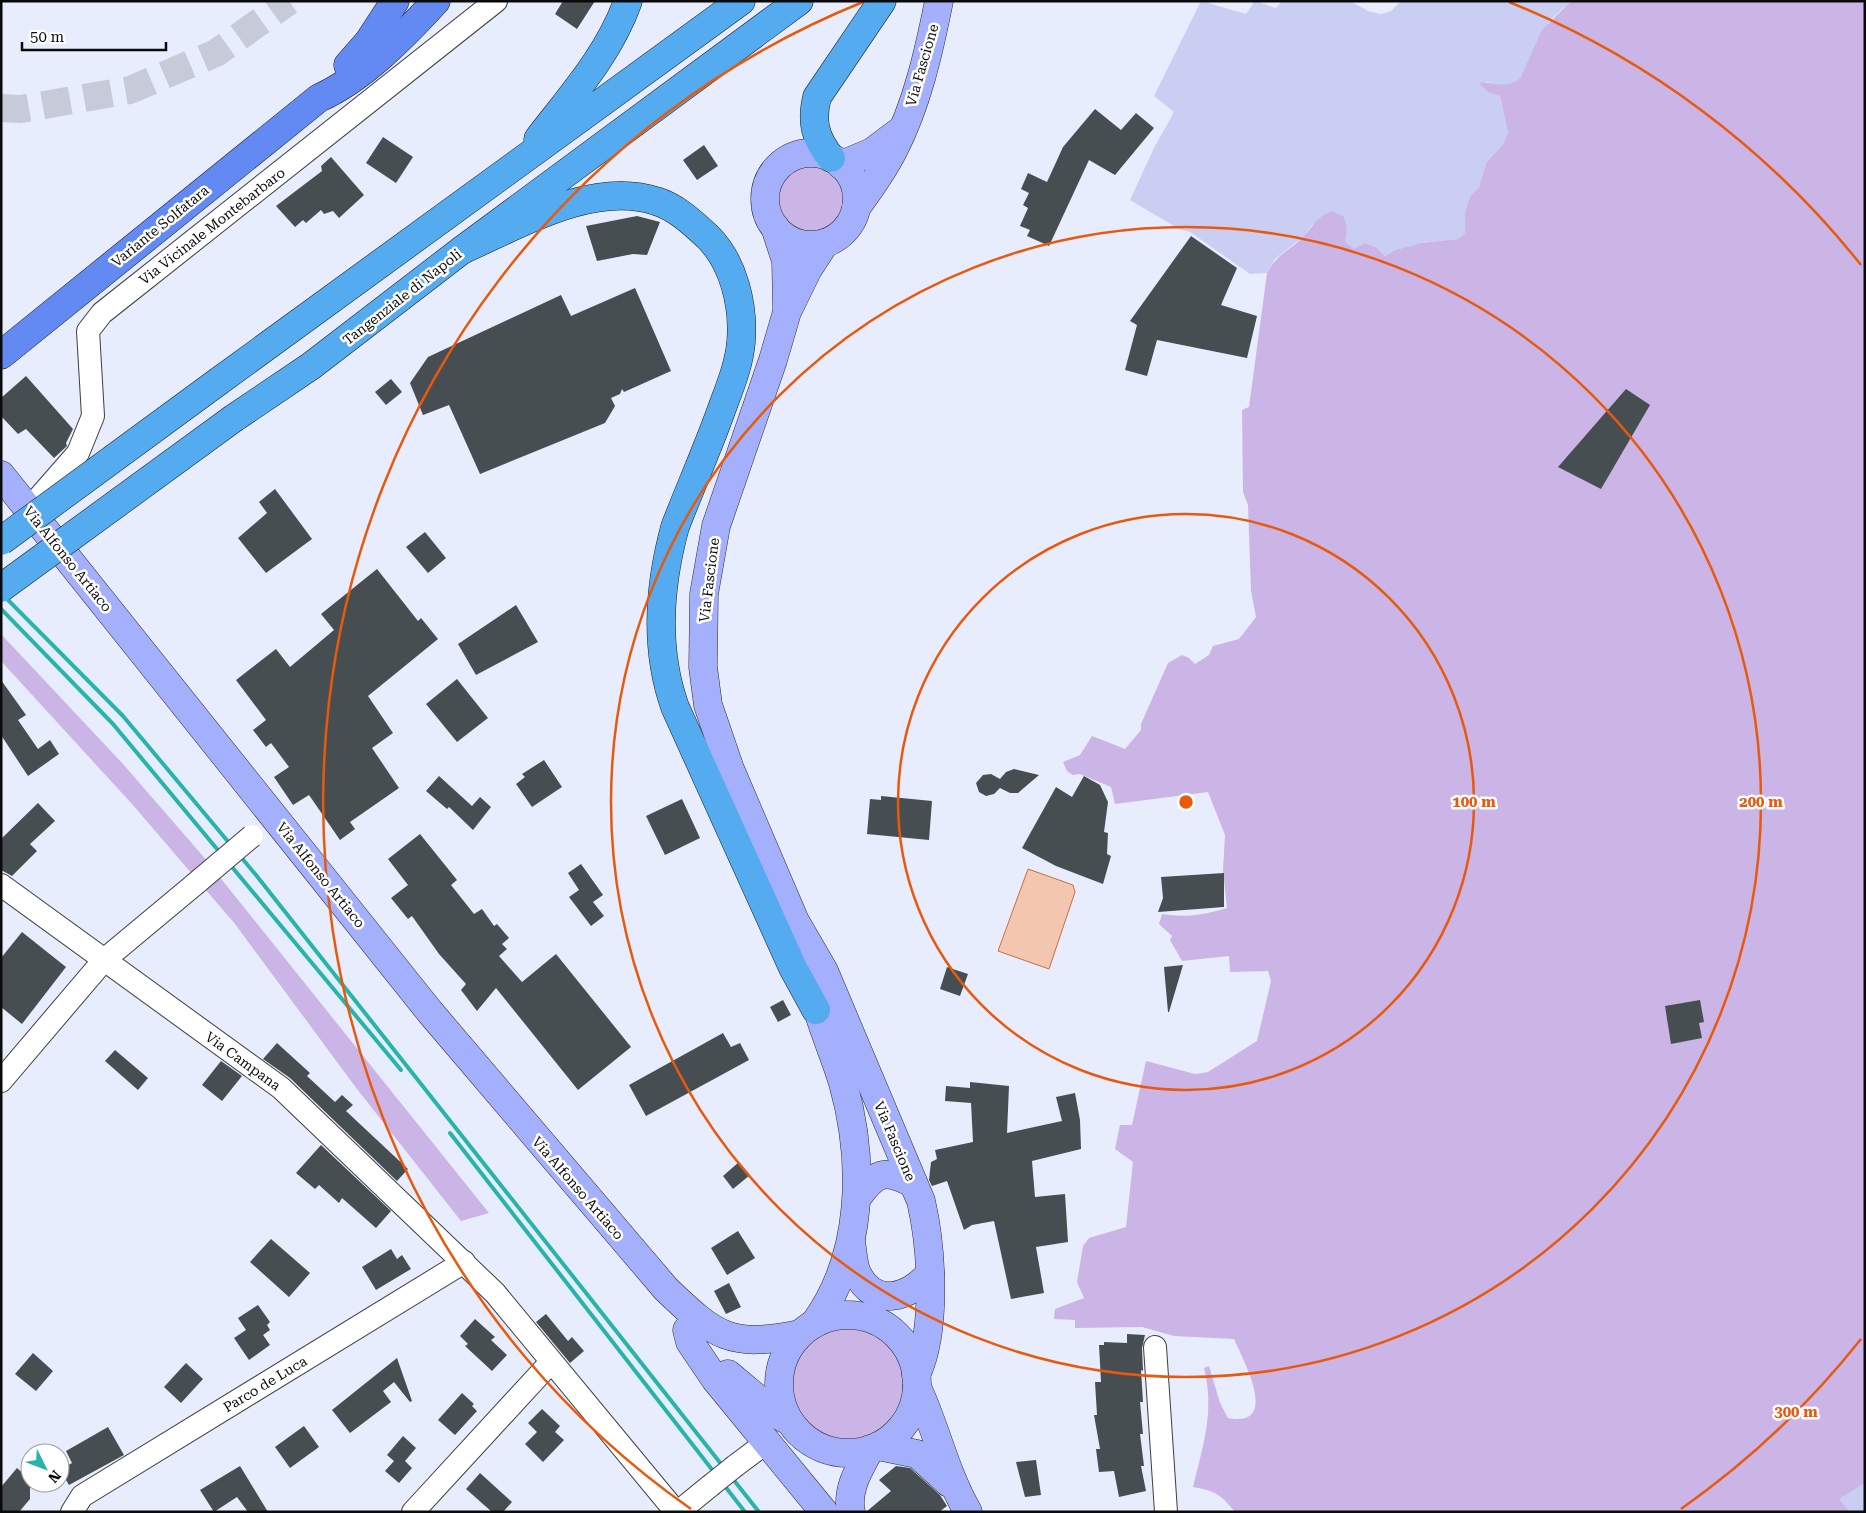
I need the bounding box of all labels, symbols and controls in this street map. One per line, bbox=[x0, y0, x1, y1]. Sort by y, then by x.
scale bar bbox=[22, 20, 166, 52]
street label: Via Fascione bbox=[903, 22, 941, 108]
text: 50 m bbox=[30, 28, 65, 46]
street label: Via Vicinale Montebarbaro bbox=[136, 164, 288, 288]
street label: Variante Solfatara bbox=[108, 182, 212, 270]
street label: Tangenziale di Napoli bbox=[340, 246, 465, 348]
street label: Via Alfonso Artiaco bbox=[21, 503, 115, 615]
street label: Via Fascione bbox=[696, 537, 722, 623]
centre of rings bbox=[1177, 793, 1195, 811]
text: 100 m bbox=[1452, 793, 1496, 811]
text: 200 m bbox=[1739, 793, 1783, 811]
street label: Via Alfonso Artiaco bbox=[274, 819, 368, 931]
street label: Via Campana bbox=[202, 1028, 284, 1094]
street label: Via Fascione bbox=[871, 1099, 919, 1183]
street label: Via Alfonso Artiaco bbox=[529, 1133, 627, 1243]
street label: Parco de Luca bbox=[220, 1353, 310, 1415]
text: 300 m bbox=[1774, 1403, 1818, 1421]
north arrow bbox=[20, 1443, 70, 1493]
text: N bbox=[45, 1467, 64, 1486]

